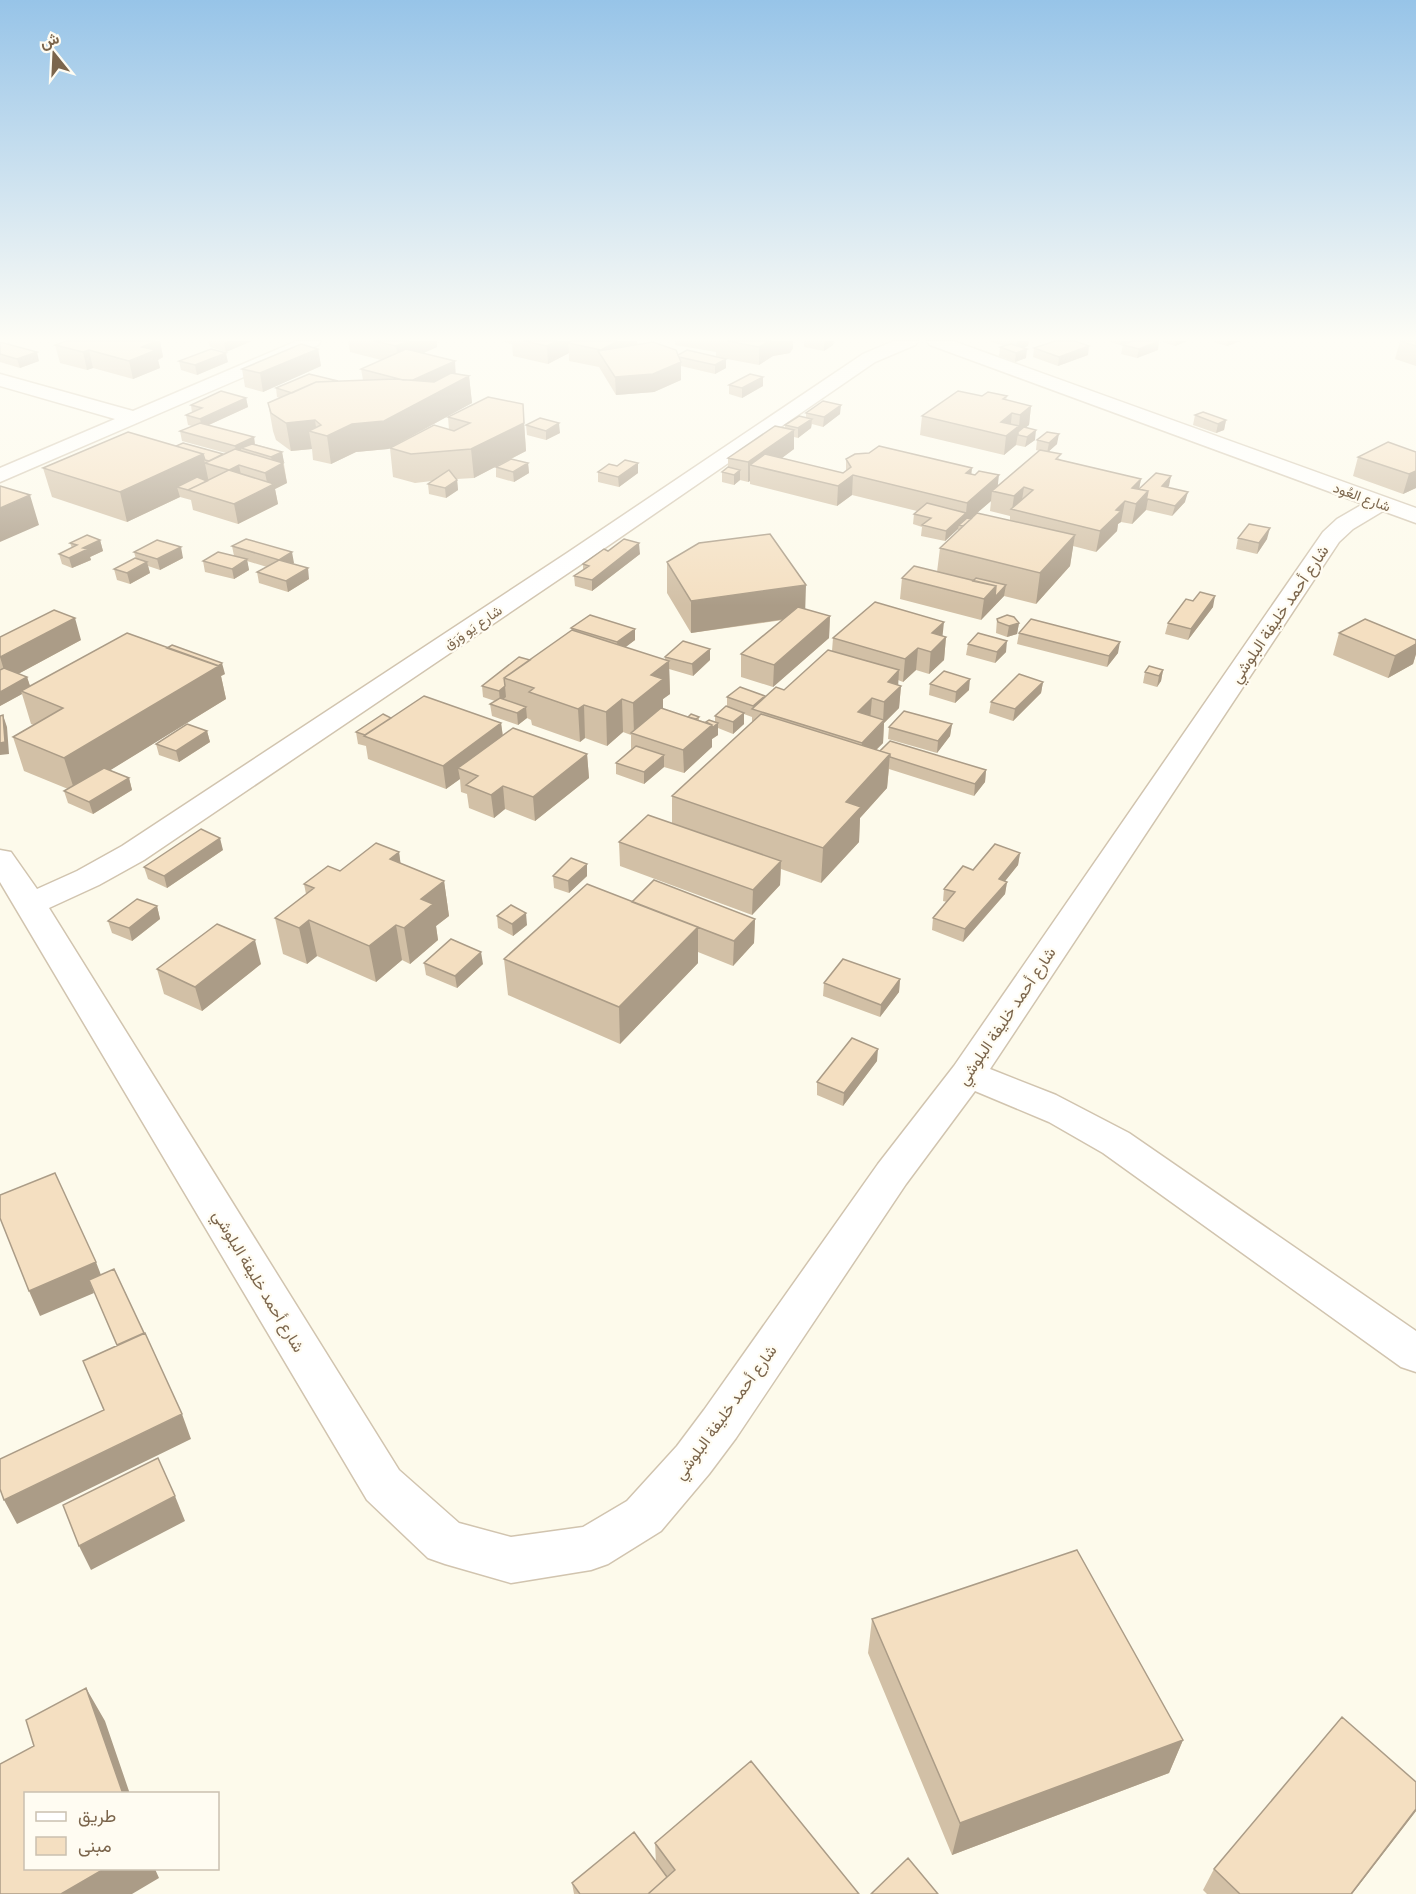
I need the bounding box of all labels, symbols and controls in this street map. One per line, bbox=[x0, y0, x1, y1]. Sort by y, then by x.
north arrow bbox=[24, 24, 84, 84]
text: ش bbox=[37, 26, 62, 53]
street label: شارع العُود bbox=[1330, 478, 1393, 518]
street label: شارع أحمد خليفة البلوشي bbox=[1225, 541, 1336, 689]
street label: شارع يَو وَرَق bbox=[441, 601, 507, 655]
street label: شارع أحمد خليفة البلوشي bbox=[952, 943, 1063, 1091]
street label: شارع أحمد خليفة البلوشي bbox=[205, 1206, 310, 1358]
street label: شارع أحمد خليفة البلوشي bbox=[668, 1340, 784, 1486]
legend bbox=[24, 1792, 219, 1870]
text: طريق bbox=[78, 1803, 116, 1828]
text: مبنى bbox=[78, 1833, 112, 1858]

